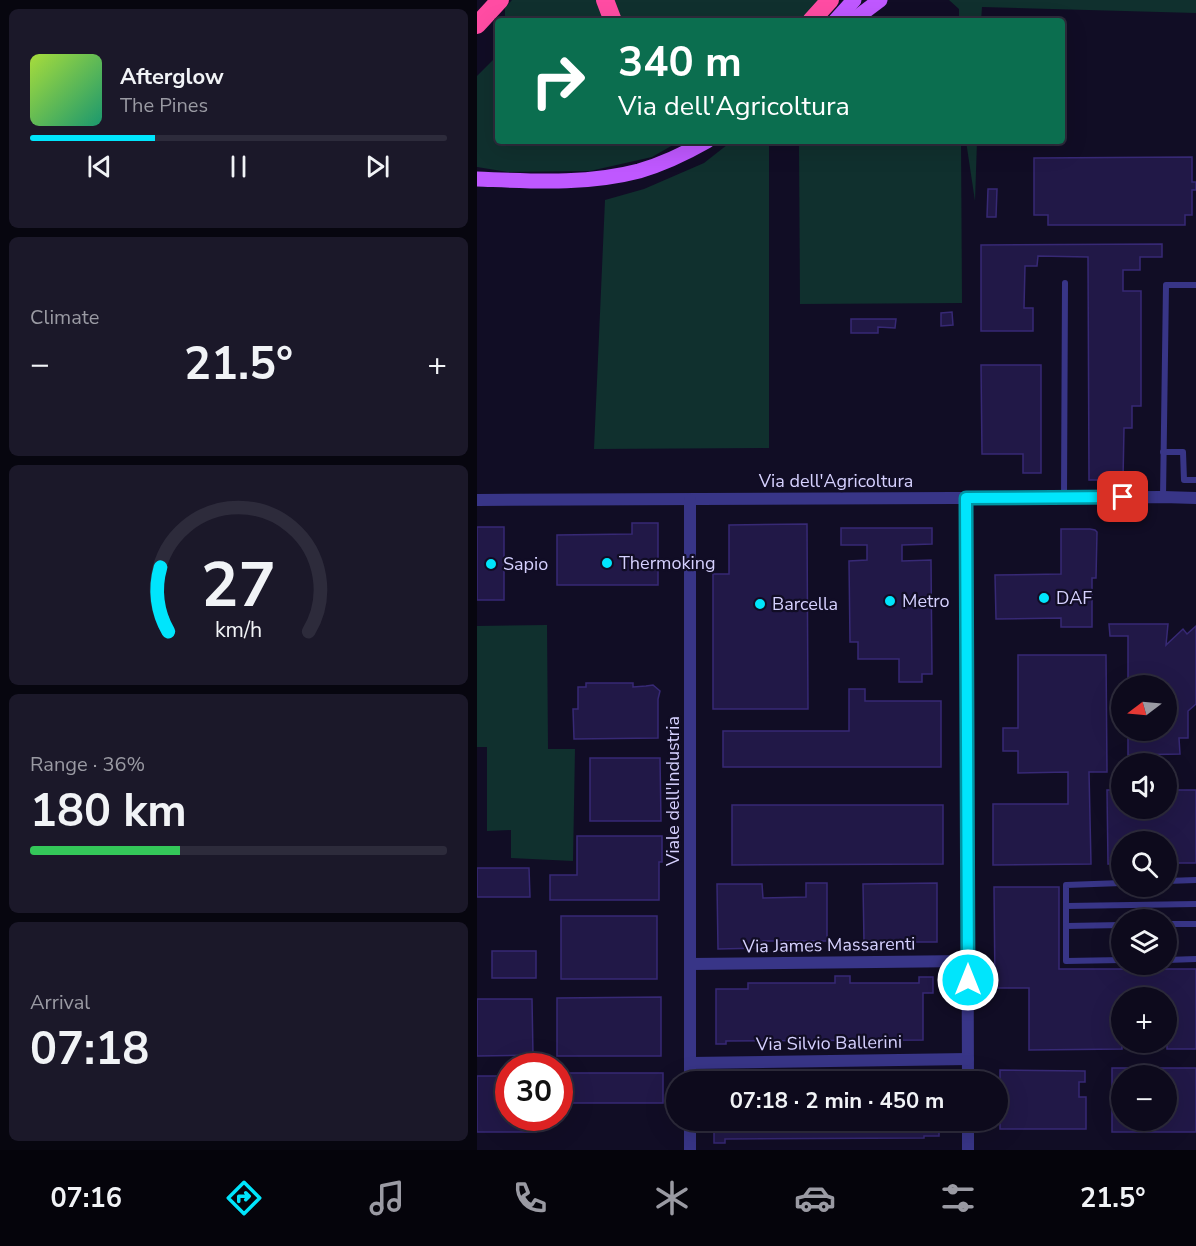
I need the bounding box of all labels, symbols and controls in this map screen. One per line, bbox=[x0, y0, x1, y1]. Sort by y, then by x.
text: 340 m bbox=[618, 34, 742, 91]
icon: right bbox=[519, 42, 597, 120]
text: Afterglow bbox=[120, 62, 224, 92]
text: Via dell'Agricoltura bbox=[618, 88, 850, 125]
text: The Pines bbox=[120, 92, 208, 119]
icon: previous bbox=[83, 150, 116, 183]
icon: pause bbox=[222, 150, 255, 183]
icon: next bbox=[361, 150, 394, 183]
text: Climate bbox=[30, 304, 99, 331]
text: 21.5° bbox=[184, 334, 293, 395]
text: − bbox=[30, 342, 50, 387]
text: + bbox=[427, 342, 447, 387]
street label: Via dell'Agricoltura bbox=[758, 469, 913, 493]
pin bbox=[1097, 471, 1148, 522]
icon: arrive bbox=[1106, 480, 1139, 513]
text: 27 bbox=[201, 543, 276, 628]
place label: Thermoking bbox=[619, 551, 715, 575]
place label: Sapio bbox=[503, 552, 548, 576]
marker: Thermoking bbox=[600, 556, 614, 570]
marker: Sapio bbox=[484, 557, 498, 571]
place label: DAF bbox=[1056, 586, 1092, 610]
place label: Metro bbox=[902, 589, 950, 613]
marker: DAF bbox=[1037, 591, 1051, 605]
place label: Barcella bbox=[772, 592, 838, 616]
marker: Metro bbox=[883, 594, 897, 608]
marker: Barcella bbox=[753, 597, 767, 611]
text: km/h bbox=[215, 615, 262, 645]
north arrow bbox=[1111, 675, 1177, 741]
map controls bbox=[1111, 675, 1177, 1131]
street label: Viale dell'Industria bbox=[661, 716, 685, 867]
text: Range · 36% bbox=[30, 751, 145, 778]
button: sound bbox=[1111, 753, 1177, 819]
text: 180 km bbox=[30, 781, 187, 842]
button: search bbox=[1111, 831, 1177, 897]
button: layers bbox=[1111, 909, 1177, 975]
street label: Via James Massarenti bbox=[741, 931, 916, 959]
position arrow bbox=[936, 948, 1000, 1012]
button: + bbox=[1111, 987, 1177, 1053]
text: Arrival bbox=[30, 989, 90, 1016]
text: 07:18 bbox=[30, 1019, 149, 1080]
street label: Via Silvio Ballerini bbox=[755, 1030, 902, 1056]
speed limit sign: 30 bbox=[495, 1053, 573, 1131]
button: − bbox=[1111, 1065, 1177, 1131]
text: 07:18 · 2 min · 450 m bbox=[730, 1086, 944, 1116]
icon: directions bbox=[223, 1177, 265, 1219]
icon: music bbox=[366, 1177, 408, 1219]
icon: phone bbox=[509, 1177, 551, 1219]
icon: climate bbox=[651, 1177, 693, 1219]
icon: car bbox=[794, 1177, 836, 1219]
icon: filters bbox=[937, 1177, 979, 1219]
text: 07:16 bbox=[50, 1180, 122, 1217]
text: 21.5° bbox=[1080, 1180, 1145, 1217]

